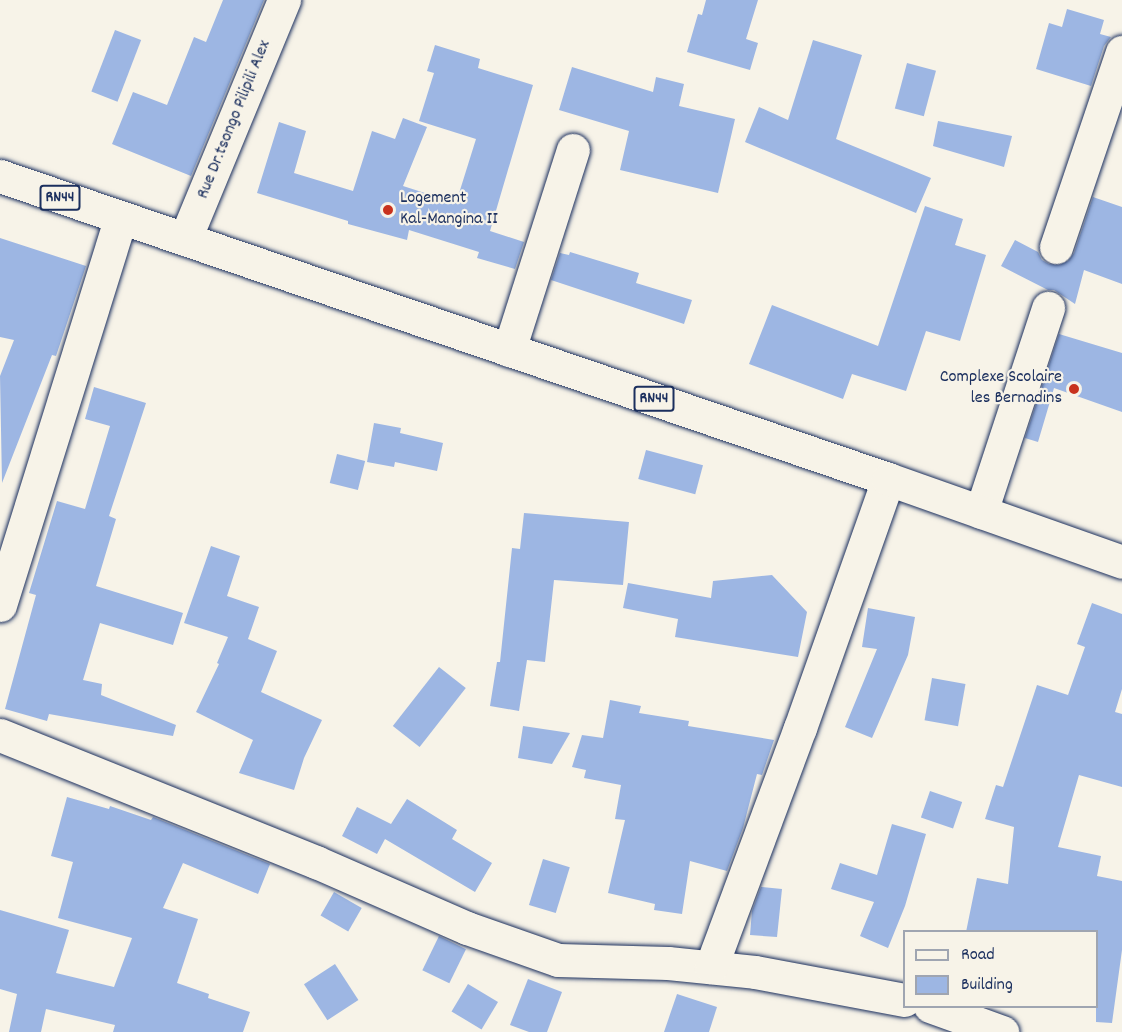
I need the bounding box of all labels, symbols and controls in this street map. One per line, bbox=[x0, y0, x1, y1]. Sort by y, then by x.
street label: Rue Dr.tsongo Pilipili Alex bbox=[193, 38, 277, 202]
road number: RN44 bbox=[39, 185, 81, 211]
place label: Logement Kal-Mangina II bbox=[400, 189, 498, 232]
marker: Logement Kal-Mangina II bbox=[381, 203, 395, 217]
place label: Complexe Scolaire les Bernadins bbox=[940, 368, 1062, 410]
marker: Complexe Scolaire les Bernadins bbox=[1067, 382, 1081, 396]
road number: RN44 bbox=[633, 386, 675, 412]
legend bbox=[903, 930, 1098, 1008]
text: Road bbox=[961, 943, 995, 968]
text: Building bbox=[961, 973, 1013, 998]

